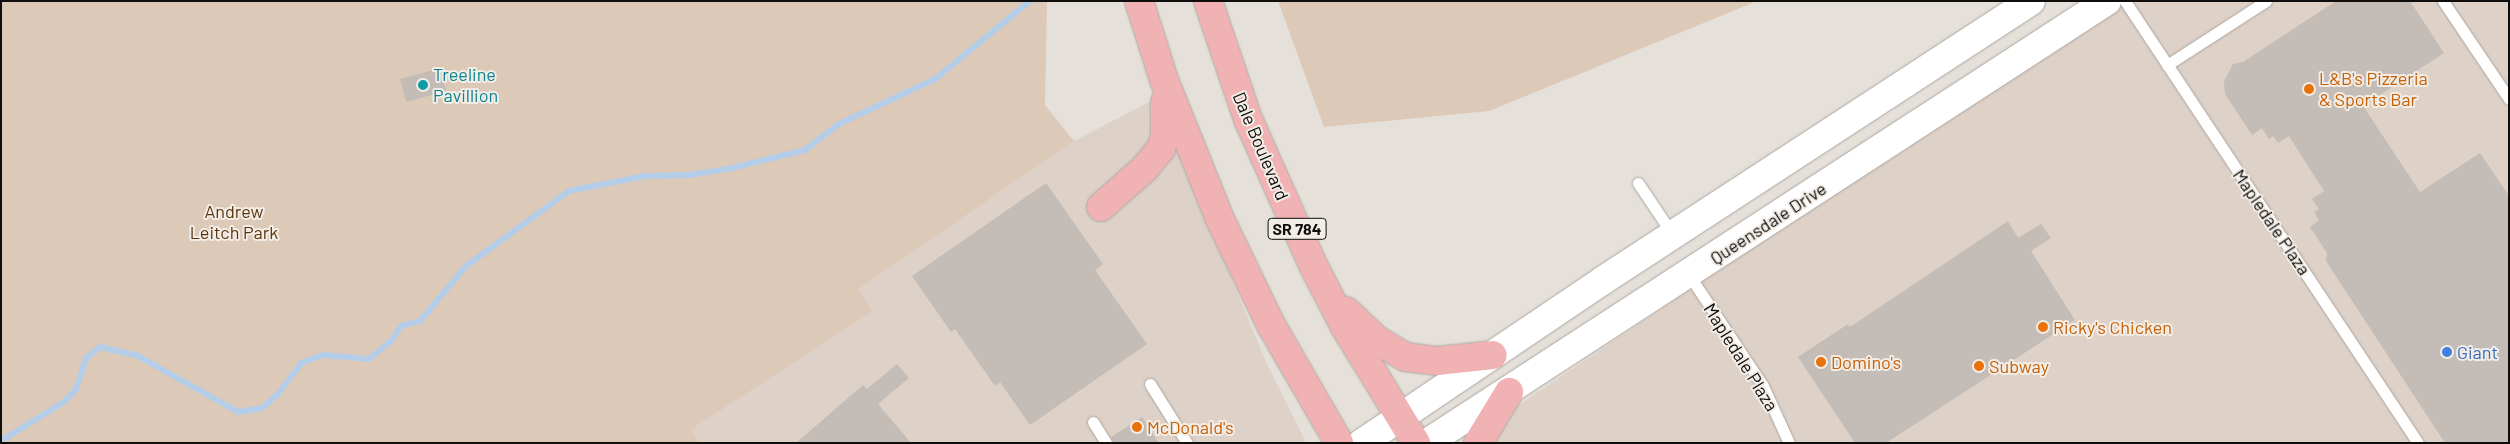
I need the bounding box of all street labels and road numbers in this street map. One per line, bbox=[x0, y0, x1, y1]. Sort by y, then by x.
street label: Dale Boulevard bbox=[1228, 89, 1294, 203]
street label: Mapledale Plaza bbox=[2229, 165, 2315, 279]
street label: Queensdale Drive bbox=[1706, 177, 1830, 269]
road number: SR 784 bbox=[1267, 215, 1327, 242]
street label: Mapledale Plaza bbox=[1699, 299, 1783, 415]

